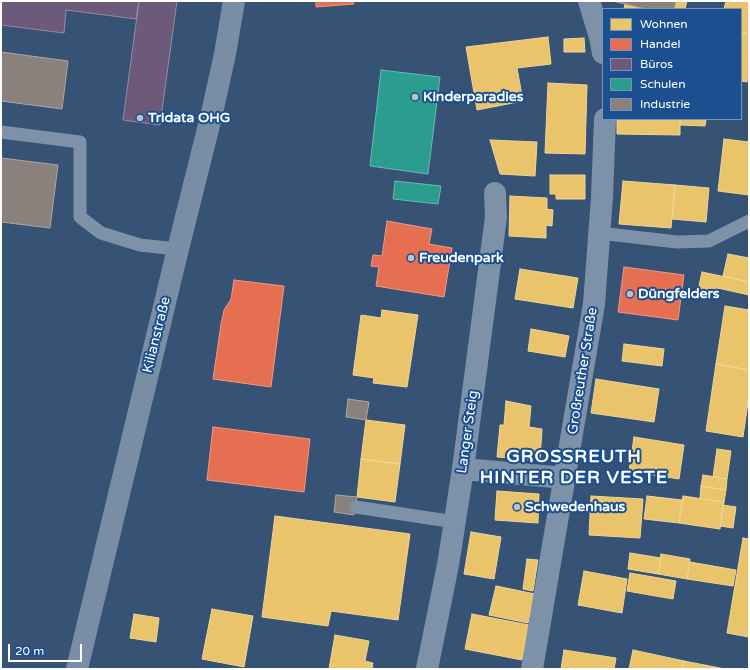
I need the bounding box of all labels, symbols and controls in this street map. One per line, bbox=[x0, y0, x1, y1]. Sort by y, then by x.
legend bbox=[602, 8, 742, 120]
text: Wohnen bbox=[640, 17, 688, 31]
text: Handel bbox=[640, 37, 680, 51]
text: Büros bbox=[640, 57, 673, 71]
text: Schulen bbox=[640, 77, 685, 91]
place label: Kinderparadies bbox=[423, 89, 523, 105]
marker: Kinderparadies bbox=[410, 92, 420, 102]
text: Industrie bbox=[640, 97, 690, 111]
place label: Tridata OHG bbox=[148, 110, 230, 126]
marker: Tridata OHG bbox=[135, 113, 145, 123]
place label: Freudenpark bbox=[419, 250, 504, 266]
marker: Freudenpark bbox=[406, 253, 416, 263]
place label: Düngfelders bbox=[638, 286, 719, 302]
marker: Düngfelders bbox=[625, 289, 635, 299]
street label: Kilianstraße bbox=[139, 295, 175, 375]
street label: Großreuther Straße bbox=[565, 306, 601, 436]
street label: Langer Steig bbox=[454, 389, 482, 475]
district label: GROSSREUTH HINTER DER VESTE bbox=[480, 446, 668, 488]
place label: Schwedenhaus bbox=[525, 499, 625, 515]
marker: Schwedenhaus bbox=[512, 502, 522, 512]
scale bar bbox=[10, 636, 84, 662]
text: 20 m bbox=[15, 644, 44, 658]

